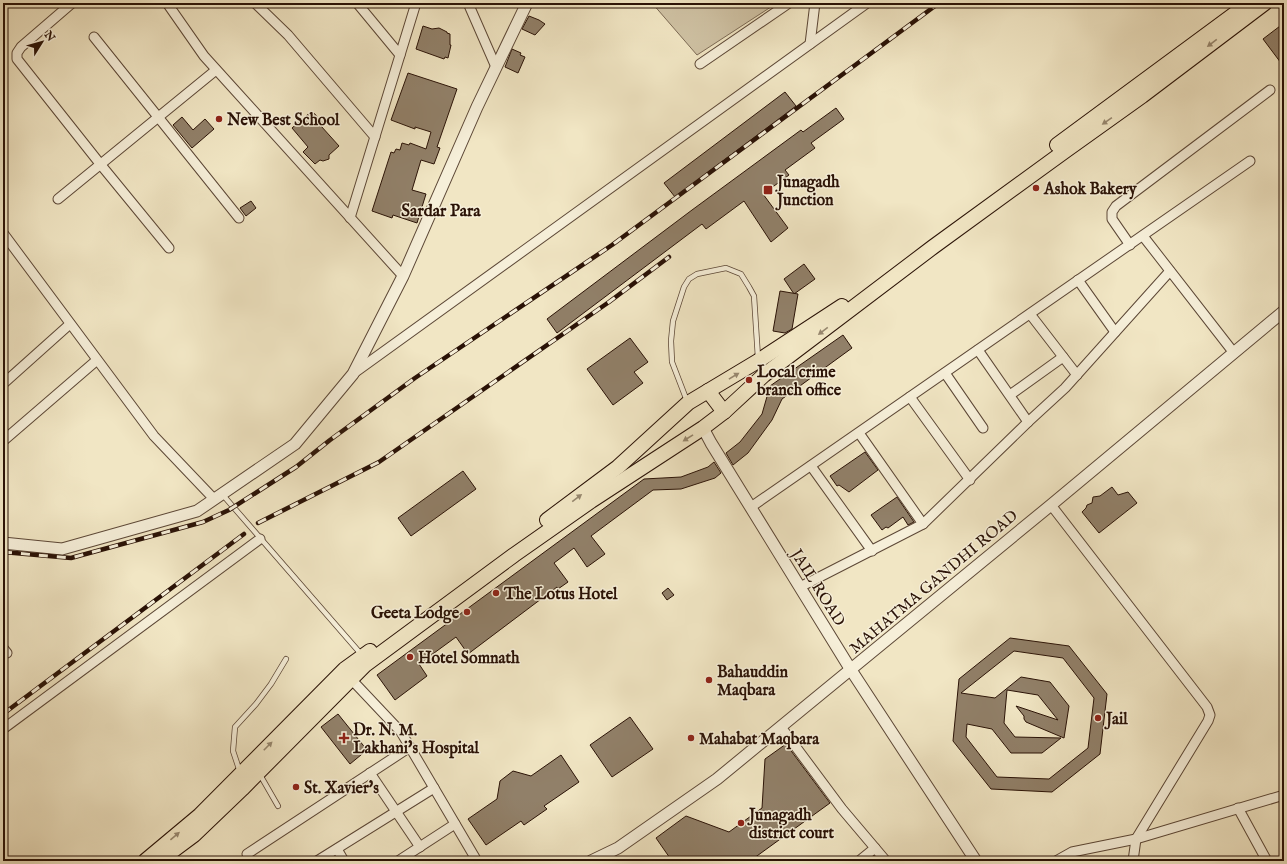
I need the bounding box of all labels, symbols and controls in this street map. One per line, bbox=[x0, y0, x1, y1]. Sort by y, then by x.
north arrow bbox=[22, 22, 62, 62]
text: N bbox=[40, 28, 58, 45]
one-way arrow bbox=[1206, 39, 1217, 48]
place label: New Best School bbox=[226, 111, 340, 131]
marker: New Best School bbox=[214, 114, 224, 124]
one-way arrow bbox=[1102, 117, 1113, 125]
place label: Junagadh Junction bbox=[775, 173, 840, 211]
place label: Ashok Bakery bbox=[1043, 180, 1138, 200]
marker: Ashok Bakery bbox=[1031, 183, 1041, 193]
marker: Junagadh Junction bbox=[762, 184, 774, 196]
district label: Sardar Para bbox=[401, 201, 481, 222]
one-way arrow bbox=[817, 327, 828, 335]
place label: Local crime branch office bbox=[756, 363, 842, 401]
one-way arrow bbox=[728, 372, 740, 379]
marker: Local crime branch office bbox=[744, 375, 754, 385]
one-way arrow bbox=[683, 434, 693, 442]
one-way arrow bbox=[571, 494, 582, 502]
street label: MAHATMA GANDHI ROAD bbox=[846, 506, 1023, 659]
street label: JAIL ROAD bbox=[785, 544, 849, 630]
place label: The Lotus Hotel bbox=[503, 585, 618, 605]
marker: The Lotus Hotel bbox=[491, 588, 501, 598]
place label: Geeta Lodge bbox=[371, 604, 460, 624]
marker: Geeta Lodge bbox=[462, 607, 472, 617]
place label: Hotel Somnath bbox=[418, 649, 520, 669]
marker: Hotel Somnath bbox=[405, 652, 415, 662]
place label: Bahauddin Maqbara bbox=[717, 663, 789, 701]
marker: Bahauddin Maqbara bbox=[704, 675, 714, 685]
place label: Jail bbox=[1104, 710, 1128, 730]
marker: Jail bbox=[1093, 713, 1103, 723]
place label: Dr. N. M. Lakhani's Hospital bbox=[353, 721, 479, 759]
place label: Mahabat Maqbara bbox=[699, 730, 820, 750]
marker: Dr. N. M. Lakhani's Hospital bbox=[338, 732, 350, 744]
marker: Mahabat Maqbara bbox=[686, 733, 696, 743]
one-way arrow bbox=[263, 741, 273, 751]
place label: St. Xavier's bbox=[304, 779, 379, 799]
marker: St. Xavier's bbox=[291, 782, 301, 792]
place label: Junagadh district court bbox=[747, 806, 834, 844]
marker: Junagadh district court bbox=[736, 818, 746, 828]
one-way arrow bbox=[170, 831, 180, 840]

